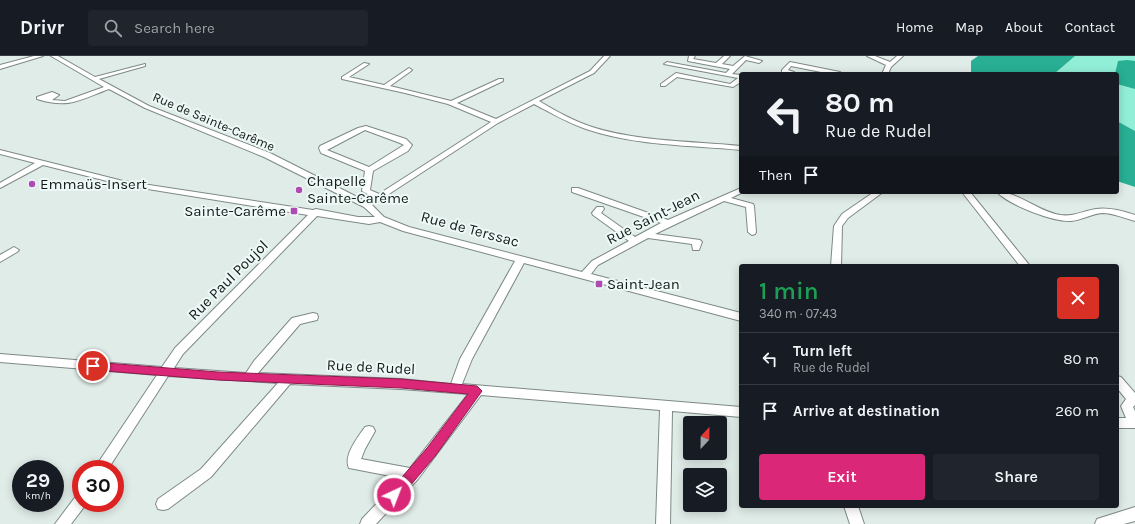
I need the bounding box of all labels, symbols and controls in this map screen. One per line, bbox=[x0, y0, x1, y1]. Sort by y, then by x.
search box bbox=[88, 10, 368, 46]
text: Drivr bbox=[20, 17, 64, 39]
icon: search bbox=[102, 17, 124, 39]
text: Search here bbox=[134, 19, 215, 37]
text: Home bbox=[896, 19, 933, 36]
text: Map bbox=[955, 19, 983, 36]
text: About bbox=[1005, 19, 1043, 36]
text: Contact bbox=[1065, 19, 1115, 36]
text: 80 m bbox=[825, 86, 894, 119]
icon: left bbox=[759, 88, 811, 140]
street label: Rue de Sainte-Carême bbox=[150, 89, 277, 154]
text: Rue de Rudel bbox=[825, 120, 932, 142]
icon: arrive bbox=[800, 164, 822, 186]
text: Then bbox=[759, 166, 792, 184]
place label: Chapelle Sainte-Carême bbox=[307, 172, 409, 207]
place label: Emmaüs-Insert bbox=[40, 175, 147, 193]
marker: Emmaüs-Insert bbox=[27, 179, 37, 189]
marker: Chapelle Sainte-Carême bbox=[294, 185, 304, 195]
street label: Rue Saint-Jean bbox=[603, 186, 703, 248]
place label: Sainte-Carême bbox=[184, 202, 286, 220]
marker: Sainte-Carême bbox=[289, 206, 299, 216]
street label: Rue de Terssac bbox=[419, 207, 521, 251]
street label: Rue Paul Poujol bbox=[184, 236, 272, 324]
place label: Saint-Jean bbox=[607, 275, 680, 293]
text: 1 min bbox=[759, 277, 819, 305]
button: close bbox=[1057, 277, 1099, 319]
marker: Saint-Jean bbox=[594, 279, 604, 289]
text: 340 m · 07:43 bbox=[759, 306, 837, 321]
text: Turn left bbox=[793, 342, 852, 360]
icon: left bbox=[759, 348, 781, 370]
pin bbox=[76, 349, 110, 383]
text: 80 m bbox=[1063, 350, 1099, 368]
icon: arrive bbox=[82, 355, 104, 377]
street label: Rue de Rudel bbox=[326, 356, 416, 378]
text: Rue de Rudel bbox=[793, 360, 870, 375]
icon: arrive bbox=[759, 400, 781, 422]
text: Arrive at destination bbox=[793, 402, 940, 420]
text: 260 m bbox=[1055, 402, 1099, 420]
north arrow bbox=[683, 416, 727, 460]
map controls bbox=[683, 416, 727, 512]
button: Exit bbox=[759, 454, 925, 500]
button: Share bbox=[933, 454, 1099, 500]
speed limit sign: 30 bbox=[72, 460, 124, 512]
button: layers bbox=[683, 468, 727, 512]
text: 29 bbox=[26, 469, 50, 492]
position arrow bbox=[373, 474, 415, 516]
text: km/h bbox=[25, 490, 51, 502]

